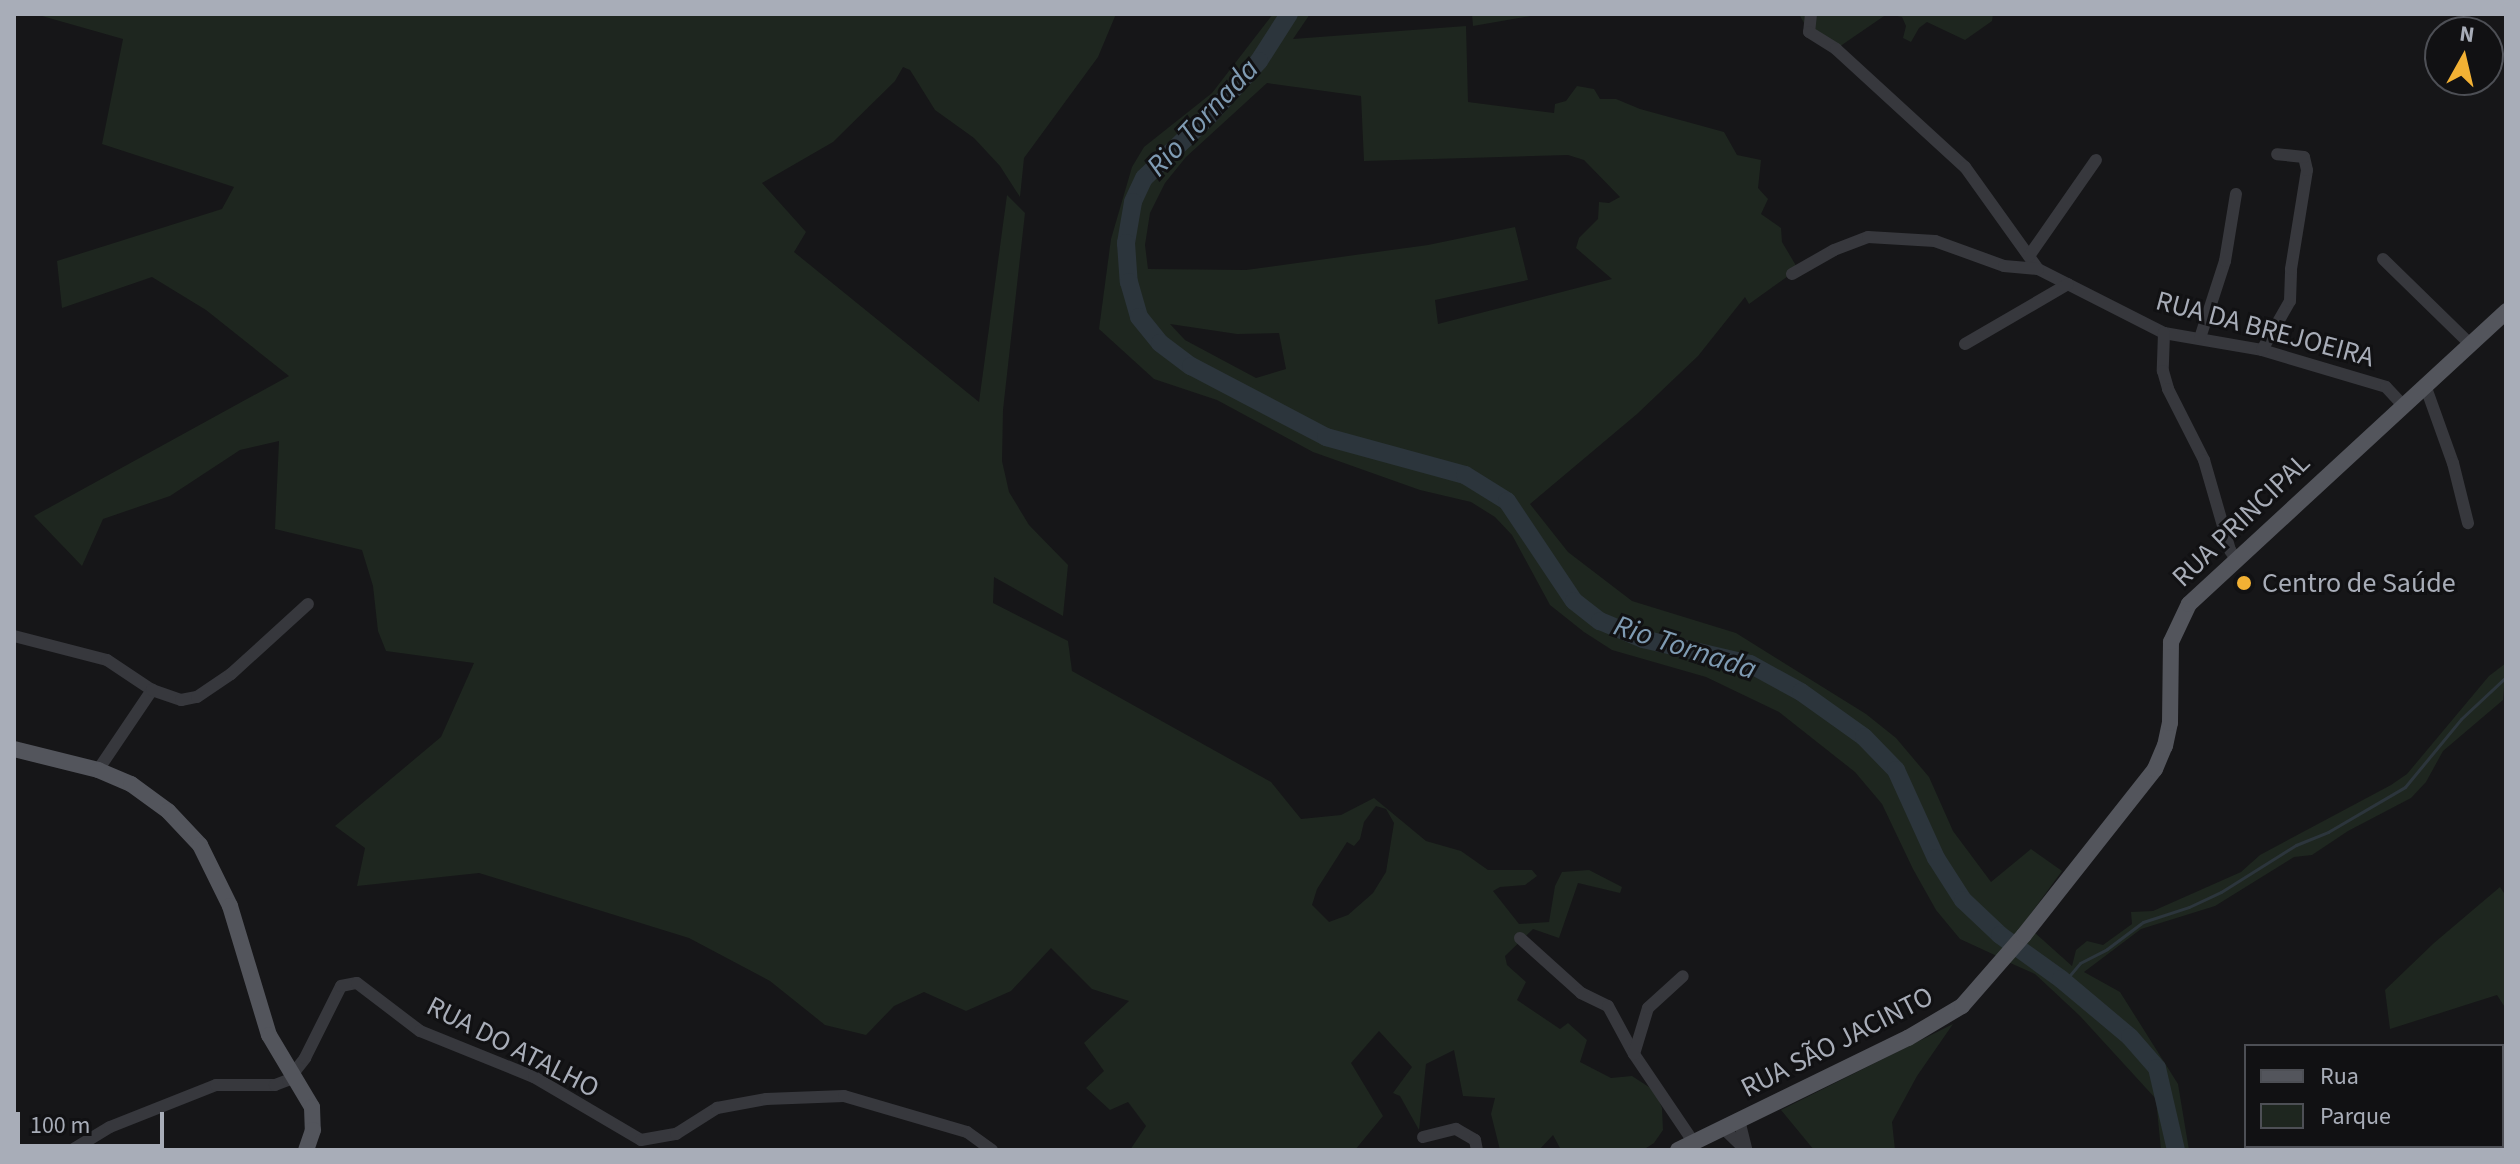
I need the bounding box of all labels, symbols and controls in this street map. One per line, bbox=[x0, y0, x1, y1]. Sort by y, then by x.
north arrow bbox=[2424, 16, 2504, 96]
text: N bbox=[2458, 17, 2477, 51]
water label: Rio Tornada bbox=[1139, 52, 1267, 184]
street label: RUA DA BREJOEIRA bbox=[2152, 284, 2378, 374]
street label: RUA PRINCIPAL bbox=[2165, 446, 2317, 594]
place label: Centro de Saúde bbox=[2262, 566, 2456, 600]
marker: Centro de Saúde bbox=[2233, 572, 2255, 594]
water label: Rio Tornada bbox=[1609, 608, 1761, 688]
street label: RUA SÃO JACINTO bbox=[1735, 979, 1939, 1105]
street label: RUA DO ATALHO bbox=[421, 989, 605, 1105]
legend bbox=[2244, 1044, 2504, 1148]
text: Rua bbox=[2320, 1059, 2359, 1094]
scale bar bbox=[20, 1096, 168, 1146]
text: Parque bbox=[2320, 1099, 2391, 1134]
text: 100 m bbox=[30, 1108, 90, 1143]

